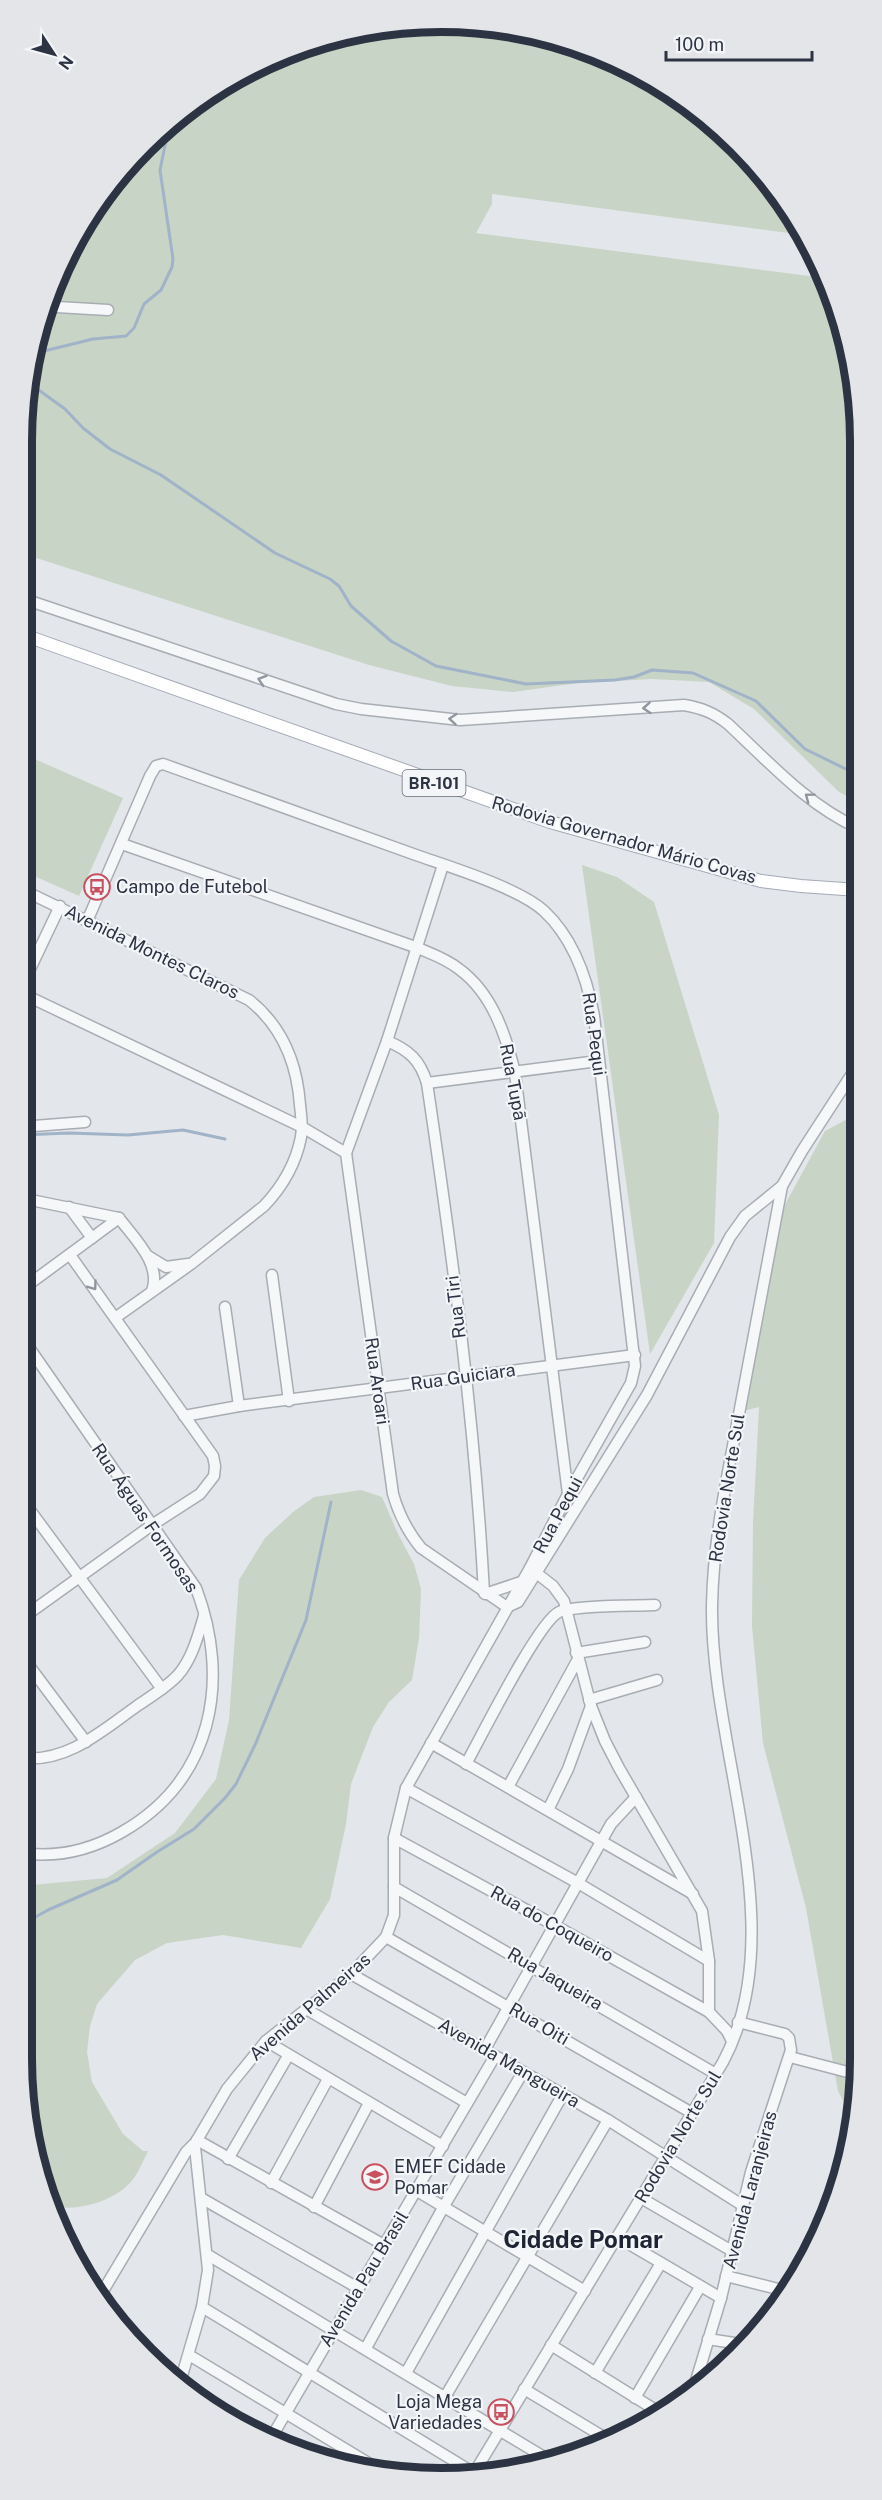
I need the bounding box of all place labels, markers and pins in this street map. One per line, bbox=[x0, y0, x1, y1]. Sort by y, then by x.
bus stop icon: Campo de Futebol bbox=[82, 872, 112, 902]
place label: Campo de Futebol bbox=[116, 876, 268, 897]
place label: EMEF Cidade Pomar bbox=[394, 2156, 506, 2198]
school or university icon: EMEF Cidade Pomar bbox=[360, 2162, 390, 2192]
place label: Loja Mega Variedades bbox=[388, 2391, 482, 2433]
bus stop icon: Loja Mega Variedades bbox=[486, 2397, 516, 2427]

